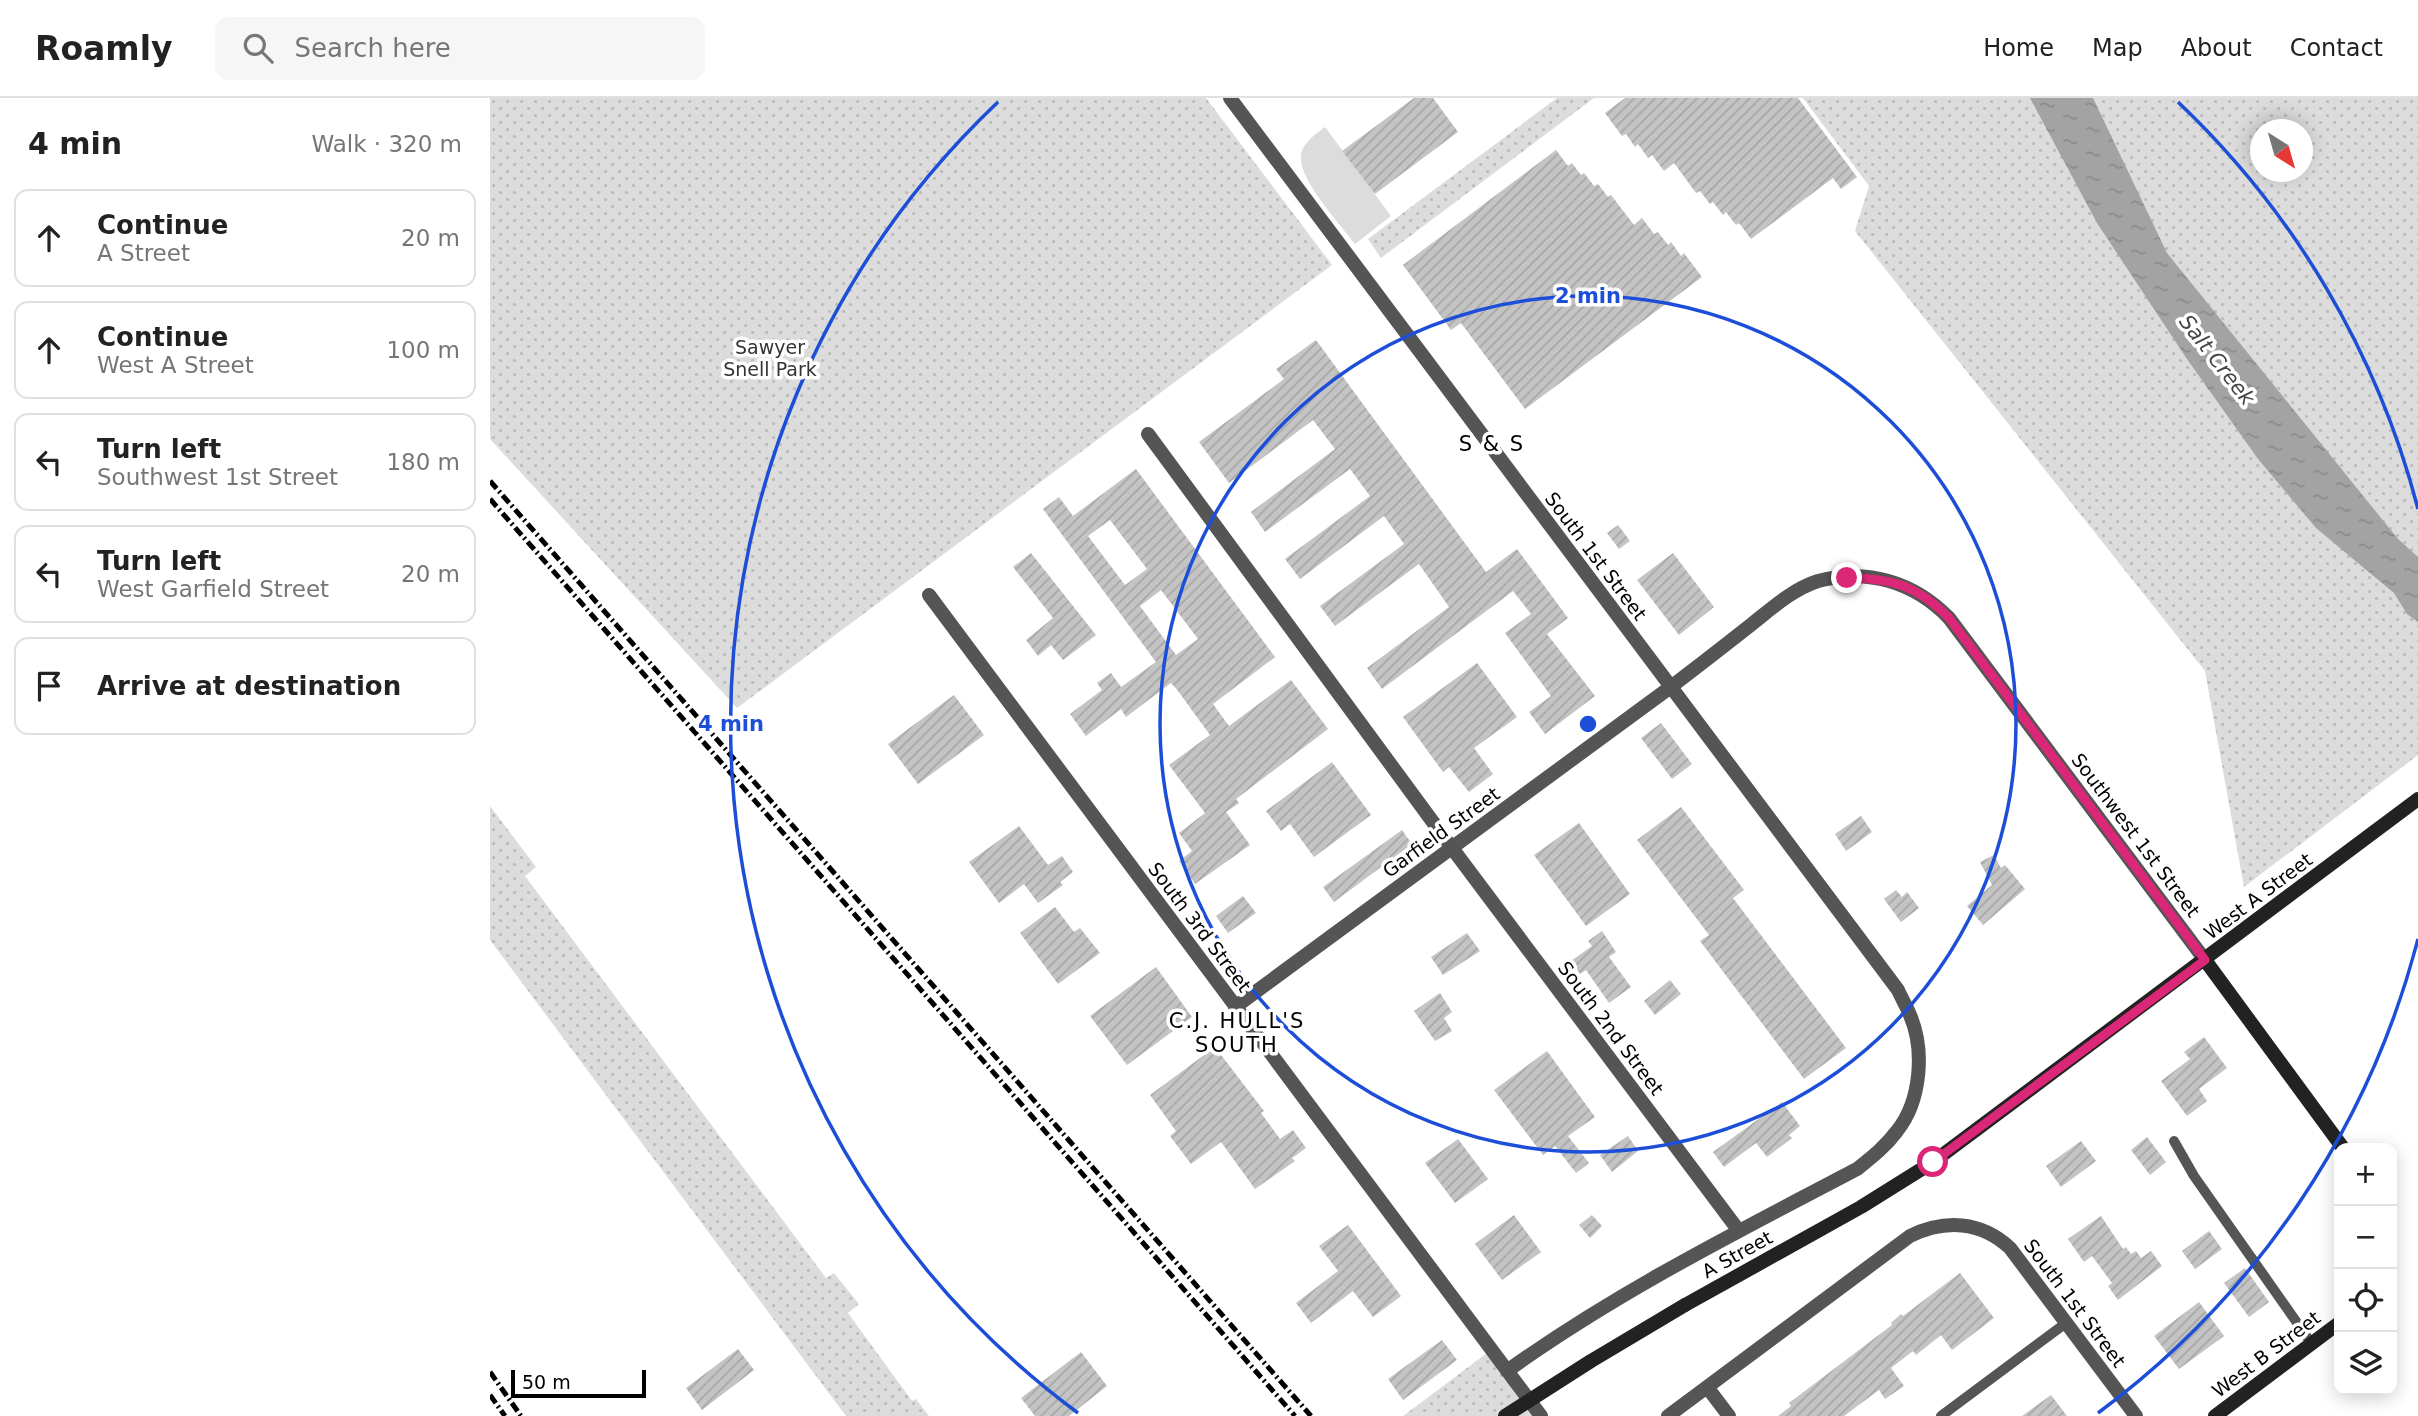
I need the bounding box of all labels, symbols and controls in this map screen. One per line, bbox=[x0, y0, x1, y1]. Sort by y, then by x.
search box bbox=[215, 17, 705, 80]
text: Roamly bbox=[35, 29, 173, 68]
icon: search bbox=[239, 29, 277, 67]
text: Search here bbox=[295, 33, 451, 63]
text: Home bbox=[1983, 34, 2054, 62]
text: Map bbox=[2092, 34, 2143, 62]
text: About bbox=[2181, 34, 2252, 62]
text: Contact bbox=[2290, 34, 2383, 62]
north arrow bbox=[2250, 119, 2313, 182]
text: 4 min bbox=[28, 126, 122, 161]
text: Walk · 320 m bbox=[311, 131, 462, 157]
text: Continue bbox=[97, 210, 228, 240]
icon: ahead bbox=[30, 219, 68, 257]
text: 20 m bbox=[401, 225, 460, 251]
text: A Street bbox=[97, 240, 190, 266]
text: 2 min bbox=[1555, 284, 1621, 308]
water label: Salt Creek bbox=[2174, 310, 2260, 411]
text: Continue bbox=[97, 322, 228, 352]
icon: ahead bbox=[30, 331, 68, 369]
park label: Sawyer Snell Park bbox=[723, 336, 817, 380]
text: 100 m bbox=[386, 337, 460, 363]
text: West A Street bbox=[97, 352, 254, 378]
district label: S & S bbox=[1459, 432, 1525, 456]
text: Turn left bbox=[97, 434, 221, 464]
icon: left bbox=[30, 443, 68, 481]
text: 180 m bbox=[386, 449, 460, 475]
text: Southwest 1st Street bbox=[97, 464, 338, 490]
street label: South 1st Street bbox=[1541, 488, 1651, 624]
text: Turn left bbox=[97, 546, 221, 576]
icon: left bbox=[30, 555, 68, 593]
text: 20 m bbox=[401, 561, 460, 587]
route end bbox=[1831, 562, 1862, 593]
text: West Garfield Street bbox=[97, 576, 329, 602]
icon: arrive bbox=[30, 667, 68, 705]
text: Arrive at destination bbox=[97, 671, 401, 701]
text: 4 min bbox=[698, 712, 764, 736]
centre of rings bbox=[1576, 712, 1600, 736]
street label: Southwest 1st Street bbox=[2067, 749, 2205, 921]
street label: Garfield Street bbox=[1378, 782, 1504, 882]
street label: West A Street bbox=[2200, 848, 2316, 944]
street label: South 3rd Street bbox=[1144, 858, 1256, 996]
street label: South 2nd Street bbox=[1554, 957, 1668, 1099]
district label: C.J. HULL'S SOUTH bbox=[1169, 1009, 1305, 1057]
map controls bbox=[2334, 1143, 2397, 1395]
button: + bbox=[2334, 1143, 2397, 1206]
route start bbox=[1917, 1146, 1948, 1177]
button: − bbox=[2334, 1206, 2397, 1269]
street label: A Street bbox=[1698, 1226, 1776, 1282]
street label: South 1st Street bbox=[2020, 1235, 2130, 1371]
button: locate bbox=[2334, 1269, 2397, 1332]
street label: West B Street bbox=[2208, 1306, 2324, 1402]
button: layers bbox=[2334, 1332, 2397, 1395]
scale bar bbox=[511, 1367, 646, 1399]
text: 50 m bbox=[522, 1371, 571, 1393]

